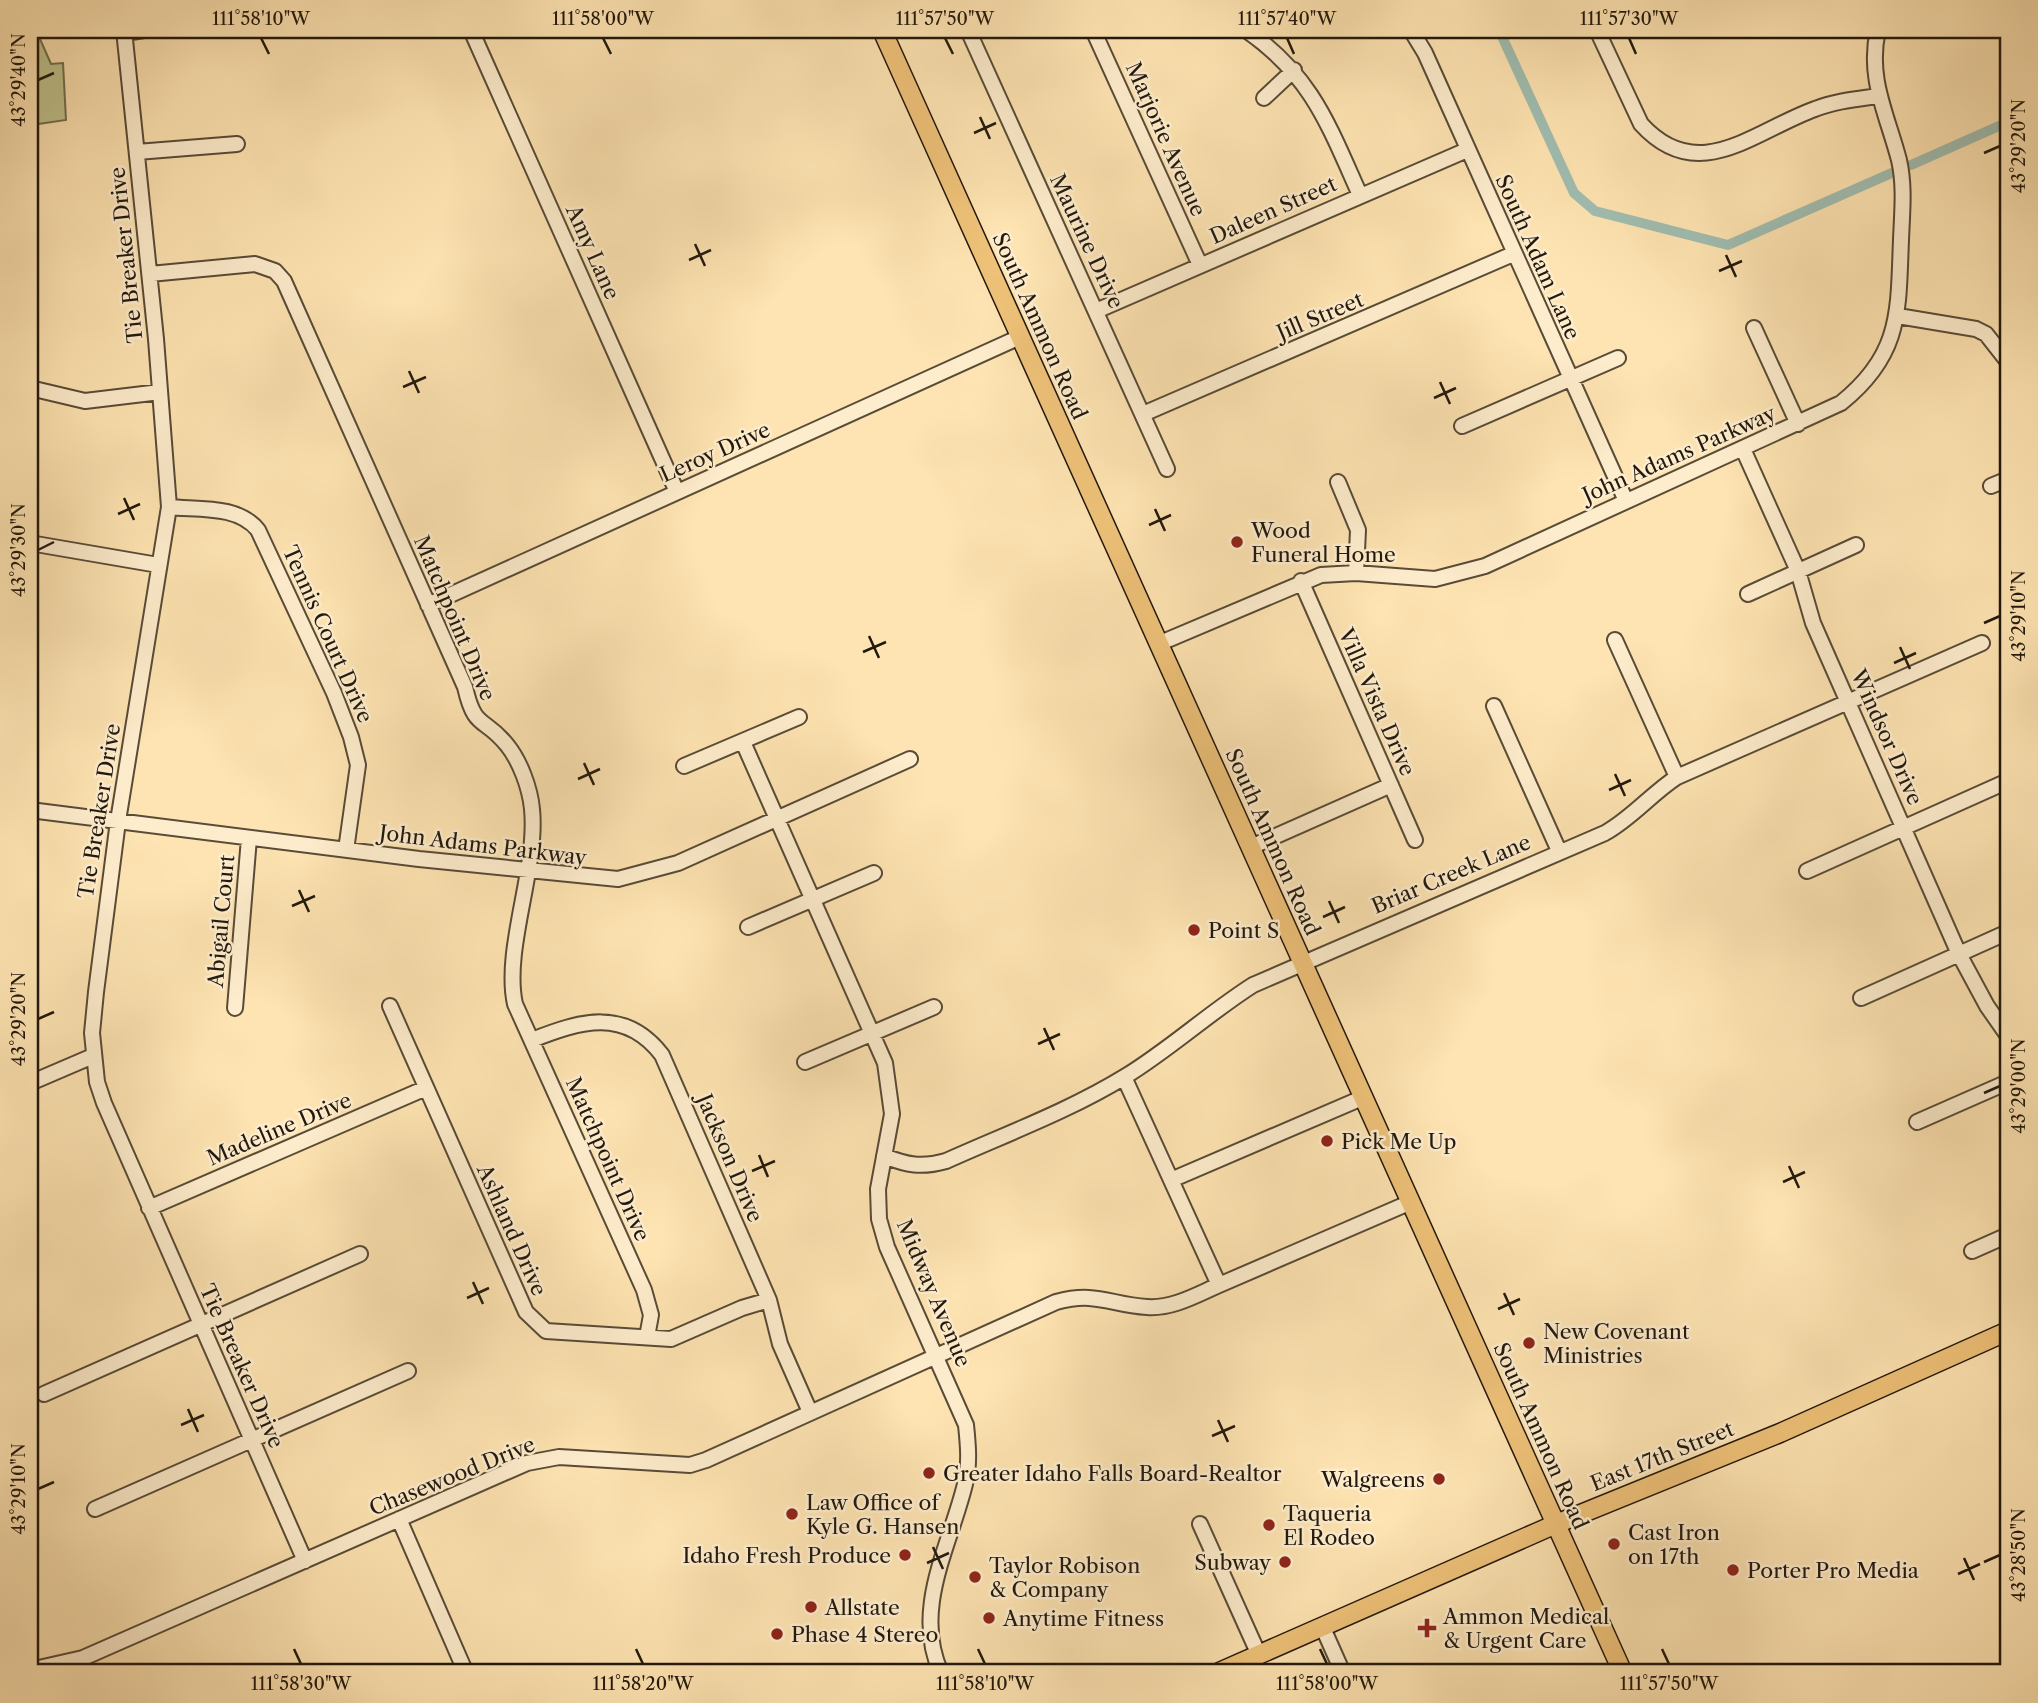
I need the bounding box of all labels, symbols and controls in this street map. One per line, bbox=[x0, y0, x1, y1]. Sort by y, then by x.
text: 111°58'10"W bbox=[212, 8, 311, 30]
text: 111°58'00"W bbox=[552, 8, 655, 30]
text: 111°57'50"W bbox=[896, 8, 996, 30]
text: 111°57'40"W bbox=[1238, 8, 1337, 30]
text: 111°57'30"W bbox=[1580, 8, 1680, 30]
text: 43°29'40"N bbox=[8, 33, 30, 127]
street label: Marjorie Avenue bbox=[1121, 58, 1211, 220]
text: 43°29'20"N bbox=[2008, 99, 2030, 193]
street label: Tie Breaker Drive bbox=[104, 166, 148, 344]
street label: Maurine Drive bbox=[1045, 170, 1129, 312]
street label: Daleen Street bbox=[1206, 171, 1341, 249]
street label: South Adam Lane bbox=[1490, 171, 1586, 343]
street label: Amy Lane bbox=[561, 200, 625, 303]
street label: South Ammon Road bbox=[988, 229, 1093, 424]
street label: Jill Street bbox=[1270, 286, 1368, 347]
street label: John Adams Parkway bbox=[1576, 400, 1780, 509]
street label: Leroy Drive bbox=[656, 417, 774, 487]
text: 43°29'30"N bbox=[8, 503, 30, 597]
place label: Wood Funeral Home bbox=[1250, 518, 1396, 567]
street label: Matchpoint Drive bbox=[409, 532, 501, 704]
marker: Wood Funeral Home bbox=[1229, 534, 1245, 550]
street label: Tennis Court Drive bbox=[278, 542, 378, 726]
text: 43°29'10"N bbox=[2008, 570, 2030, 662]
street label: Villa Vista Drive bbox=[1333, 624, 1421, 780]
street label: Windsor Drive bbox=[1845, 664, 1928, 809]
street label: Tie Breaker Drive bbox=[73, 722, 125, 900]
street label: South Ammon Road bbox=[1221, 745, 1326, 940]
street label: John Adams Parkway bbox=[375, 820, 588, 870]
street label: Briar Creek Lane bbox=[1368, 829, 1534, 919]
street label: Abigail Court bbox=[203, 853, 239, 989]
place label: Point S bbox=[1208, 918, 1279, 943]
marker: Point S bbox=[1186, 922, 1202, 938]
text: 43°29'20"N bbox=[8, 972, 30, 1066]
text: 43°29'00"N bbox=[2008, 1038, 2030, 1134]
street label: Matchpoint Drive bbox=[561, 1073, 655, 1245]
street label: Madeline Drive bbox=[203, 1087, 355, 1171]
street label: Jackson Drive bbox=[691, 1087, 768, 1226]
place label: Pick Me Up bbox=[1341, 1129, 1456, 1154]
marker: Pick Me Up bbox=[1319, 1133, 1335, 1149]
street label: Ashland Drive bbox=[471, 1159, 552, 1300]
street label: Midway Avenue bbox=[892, 1215, 976, 1371]
street label: Tie Breaker Drive bbox=[195, 1280, 289, 1452]
place label: New Covenant Ministries bbox=[1543, 1319, 1690, 1368]
marker: New Covenant Ministries bbox=[1521, 1335, 1537, 1351]
street label: South Ammon Road bbox=[1489, 1339, 1594, 1534]
street label: East 17th Street bbox=[1587, 1416, 1738, 1496]
street label: Chasewood Drive bbox=[365, 1431, 539, 1521]
text: 43°29'10"N bbox=[8, 1443, 30, 1535]
place label: Greater Idaho Falls Board-Realtor bbox=[943, 1461, 1282, 1486]
marker: Greater Idaho Falls Board-Realtor bbox=[921, 1465, 937, 1481]
place label: Walgreens bbox=[1320, 1467, 1425, 1492]
marker: Walgreens bbox=[1431, 1471, 1447, 1487]
place label: Law Office of Kyle G. Hansen bbox=[806, 1490, 959, 1539]
place label: Taqueria El Rodeo bbox=[1283, 1501, 1375, 1550]
marker: Law Office of Kyle G. Hansen bbox=[784, 1506, 800, 1522]
text: 43°28'50"N bbox=[2008, 1508, 2030, 1602]
marker: Taqueria El Rodeo bbox=[1261, 1517, 1277, 1533]
place label: Cast Iron on 17th bbox=[1628, 1520, 1720, 1569]
marker: Cast Iron on 17th bbox=[1606, 1536, 1622, 1552]
place label: Idaho Fresh Produce bbox=[682, 1543, 891, 1568]
marker: Idaho Fresh Produce bbox=[897, 1547, 913, 1563]
place label: Subway bbox=[1194, 1550, 1271, 1575]
place label: Taylor Robison & Company bbox=[989, 1553, 1140, 1602]
marker: Subway bbox=[1277, 1554, 1293, 1570]
place label: Porter Pro Media bbox=[1747, 1558, 1920, 1583]
marker: Porter Pro Media bbox=[1725, 1562, 1741, 1578]
marker: Taylor Robison & Company bbox=[967, 1569, 983, 1585]
place label: Allstate bbox=[824, 1595, 900, 1620]
marker: Allstate bbox=[803, 1599, 819, 1615]
place label: Ammon Medical & Urgent Care bbox=[1442, 1604, 1609, 1653]
place label: Anytime Fitness bbox=[1002, 1606, 1164, 1631]
marker: Anytime Fitness bbox=[981, 1610, 997, 1626]
marker: Ammon Medical & Urgent Care bbox=[1417, 1618, 1437, 1638]
place label: Phase 4 Stereo bbox=[791, 1622, 938, 1647]
marker: Phase 4 Stereo bbox=[769, 1626, 785, 1642]
text: 111°58'30"W bbox=[251, 1673, 353, 1695]
text: 111°58'20"W bbox=[593, 1673, 695, 1695]
text: 111°58'10"W bbox=[936, 1673, 1035, 1695]
text: 111°58'00"W bbox=[1276, 1673, 1379, 1695]
text: 111°57'50"W bbox=[1620, 1673, 1720, 1695]

